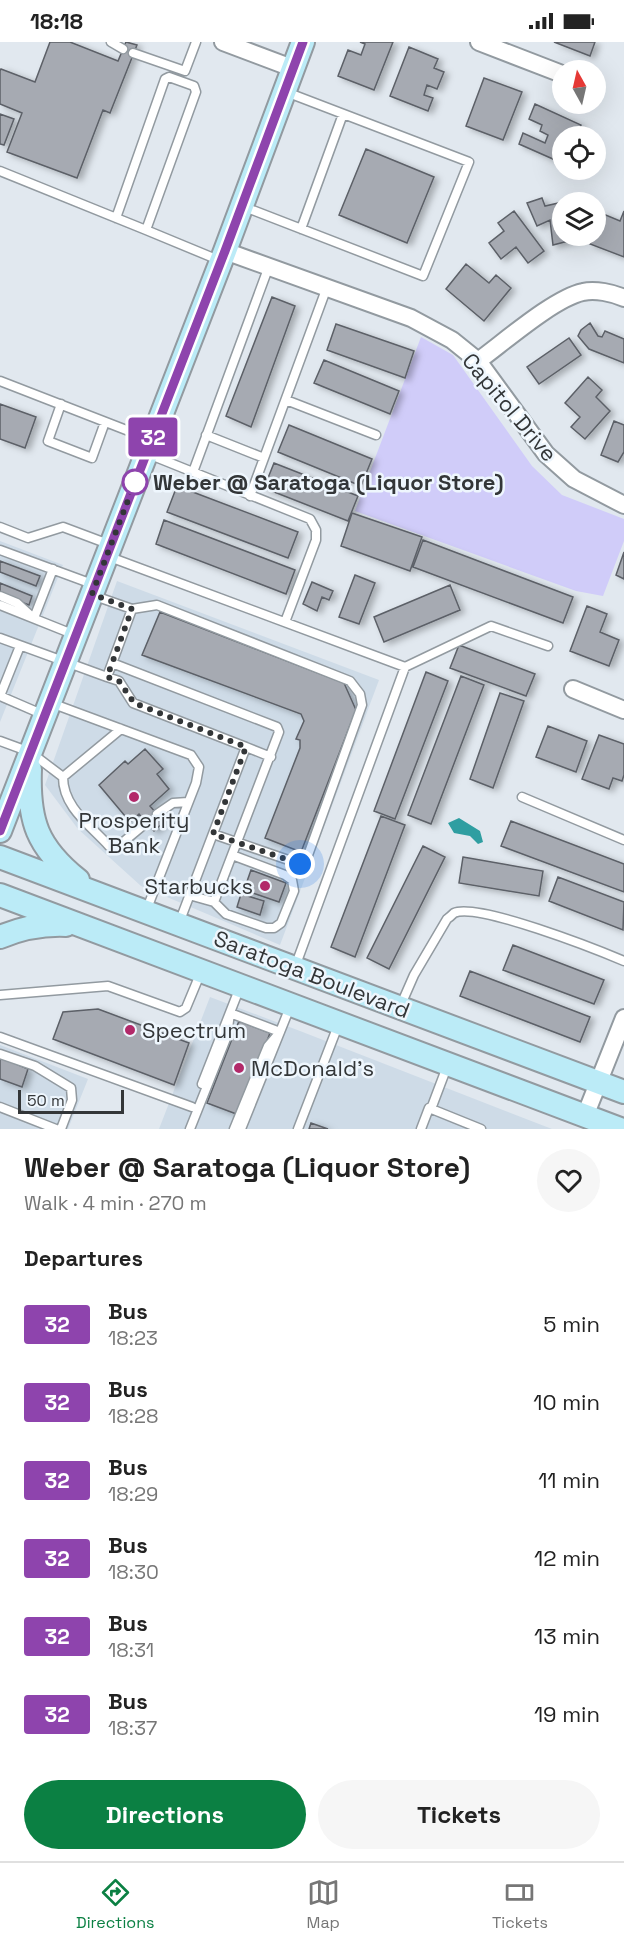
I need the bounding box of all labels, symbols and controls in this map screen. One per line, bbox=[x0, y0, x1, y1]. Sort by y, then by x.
text: 18:18 bbox=[30, 7, 83, 35]
north arrow bbox=[552, 60, 606, 114]
map controls bbox=[552, 60, 606, 246]
button: locate bbox=[552, 126, 606, 180]
button: layers bbox=[552, 192, 606, 246]
street label: Capitol Drive bbox=[456, 347, 564, 467]
line badge: 32 bbox=[126, 418, 180, 456]
text: 32 bbox=[140, 424, 166, 451]
place label: Weber @ Saratoga (Liquor Store) bbox=[153, 468, 504, 496]
marker: Weber @ Saratoga (Liquor Store) bbox=[122, 469, 148, 495]
marker: Prosperity Bank bbox=[127, 790, 141, 804]
place label: Prosperity Bank bbox=[79, 806, 189, 859]
your location bbox=[285, 849, 315, 879]
place label: Starbucks bbox=[145, 872, 253, 900]
marker: Starbucks bbox=[258, 879, 272, 893]
street label: Saratoga Boulevard bbox=[210, 924, 414, 1024]
place label: Spectrum bbox=[142, 1016, 246, 1044]
marker: Spectrum bbox=[123, 1023, 137, 1037]
place label: McDonald's bbox=[251, 1054, 374, 1082]
marker: McDonald's bbox=[232, 1061, 246, 1075]
scale bar bbox=[18, 1087, 124, 1114]
text: 50 m bbox=[27, 1090, 65, 1111]
text: Weber @ Saratoga (Liquor Store) bbox=[24, 1149, 470, 1185]
button: heart bbox=[537, 1149, 600, 1212]
text: Walk · 4 min · 270 m bbox=[24, 1190, 207, 1216]
text: Departures bbox=[24, 1244, 143, 1272]
text: Bus bbox=[108, 1297, 148, 1325]
text: 5 min bbox=[543, 1310, 600, 1338]
text: 32 bbox=[44, 1311, 70, 1338]
text: 18:23 bbox=[108, 1325, 158, 1351]
text: Bus bbox=[108, 1375, 148, 1403]
text: 10 min bbox=[533, 1388, 600, 1416]
text: 32 bbox=[44, 1389, 70, 1416]
text: 18:28 bbox=[108, 1403, 158, 1429]
text: Bus bbox=[108, 1453, 148, 1481]
text: 11 min bbox=[538, 1466, 600, 1494]
text: 32 bbox=[44, 1467, 70, 1494]
text: 18:29 bbox=[108, 1481, 158, 1507]
text: Bus bbox=[108, 1531, 148, 1559]
text: 12 min bbox=[534, 1544, 600, 1572]
text: 32 bbox=[44, 1545, 70, 1572]
text: 18:30 bbox=[108, 1559, 159, 1585]
text: Bus bbox=[108, 1609, 148, 1637]
text: 13 min bbox=[534, 1622, 600, 1650]
text: 32 bbox=[44, 1623, 70, 1650]
text: 18:31 bbox=[108, 1637, 154, 1663]
text: Bus bbox=[108, 1687, 148, 1715]
text: 19 min bbox=[534, 1700, 600, 1728]
text: 32 bbox=[44, 1701, 70, 1728]
text: 18:37 bbox=[108, 1715, 157, 1741]
button: Directions bbox=[24, 1780, 306, 1849]
button: Tickets bbox=[318, 1780, 600, 1849]
tab: Directions bbox=[76, 1876, 154, 1933]
tab: Map bbox=[307, 1876, 340, 1933]
tab: Tickets bbox=[492, 1876, 548, 1933]

